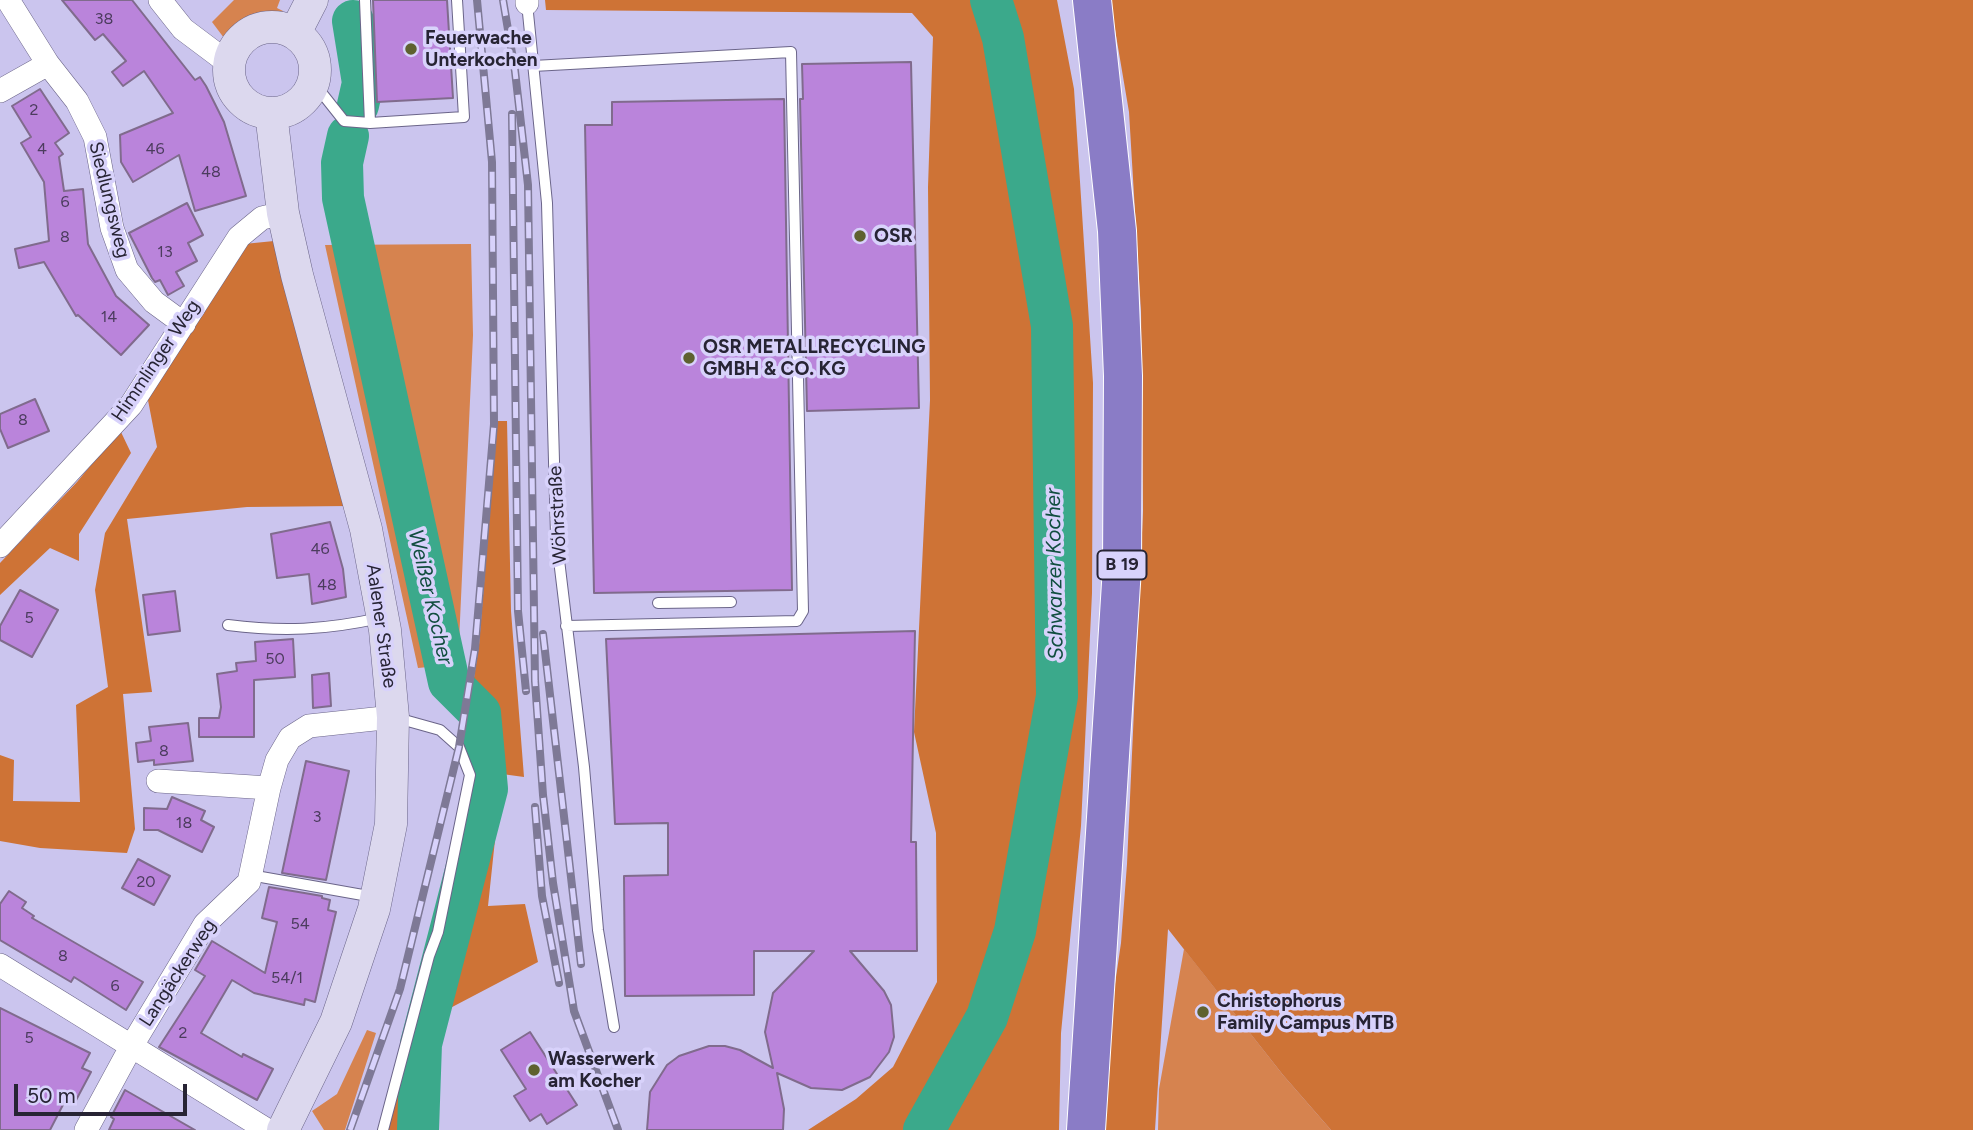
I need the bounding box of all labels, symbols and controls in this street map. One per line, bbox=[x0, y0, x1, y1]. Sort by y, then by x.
house number: 38 bbox=[95, 9, 113, 29]
place label: Feuerwache Unterkochen bbox=[425, 27, 538, 71]
marker: Feuerwache Unterkochen bbox=[403, 41, 419, 57]
house number: 2 bbox=[30, 100, 38, 120]
house number: 4 bbox=[37, 139, 47, 159]
street label: Siedlungsweg bbox=[84, 139, 134, 261]
house number: 46 bbox=[146, 139, 164, 159]
house number: 48 bbox=[201, 162, 221, 182]
house number: 6 bbox=[60, 192, 70, 212]
place label: OSR bbox=[874, 225, 913, 247]
house number: 8 bbox=[60, 227, 70, 247]
marker: OSR bbox=[852, 228, 868, 244]
house number: 13 bbox=[157, 242, 173, 262]
street label: Himmlinger Weg bbox=[107, 296, 205, 426]
house number: 14 bbox=[101, 307, 117, 327]
place label: OSR METALLRECYCLING GMBH & CO. KG bbox=[703, 336, 925, 380]
marker: OSR METALLRECYCLING GMBH & CO. KG bbox=[681, 350, 697, 366]
house number: 8 bbox=[18, 410, 28, 430]
street label: Wöhrstraße bbox=[544, 465, 572, 565]
water label: Schwarzer Kocher bbox=[1041, 488, 1069, 660]
water label: Weißer Kocher bbox=[402, 527, 458, 667]
house number: 46 bbox=[311, 539, 329, 559]
road number: B 19 bbox=[1098, 550, 1146, 580]
street label: Aalener Straße bbox=[361, 562, 401, 690]
house number: 48 bbox=[317, 575, 337, 595]
house number: 5 bbox=[24, 608, 34, 628]
house number: 50 bbox=[265, 649, 285, 669]
house number: 8 bbox=[159, 741, 169, 761]
house number: 3 bbox=[313, 807, 321, 827]
house number: 18 bbox=[176, 813, 192, 833]
house number: 20 bbox=[136, 872, 156, 892]
house number: 54 bbox=[290, 914, 310, 934]
street label: Langäckerweg bbox=[135, 915, 221, 1031]
house number: 8 bbox=[58, 946, 68, 966]
house number: 54/1 bbox=[271, 968, 303, 988]
house number: 6 bbox=[110, 976, 120, 996]
place label: Christophorus Family Campus MTB bbox=[1217, 990, 1394, 1034]
marker: Christophorus Family Campus MTB bbox=[1195, 1004, 1211, 1020]
house number: 2 bbox=[179, 1023, 187, 1043]
house number: 5 bbox=[24, 1028, 34, 1048]
place label: Wasserwerk am Kocher bbox=[548, 1048, 655, 1092]
marker: Wasserwerk am Kocher bbox=[526, 1062, 542, 1078]
scale bar bbox=[18, 1070, 191, 1114]
text: 50 m bbox=[27, 1083, 76, 1108]

